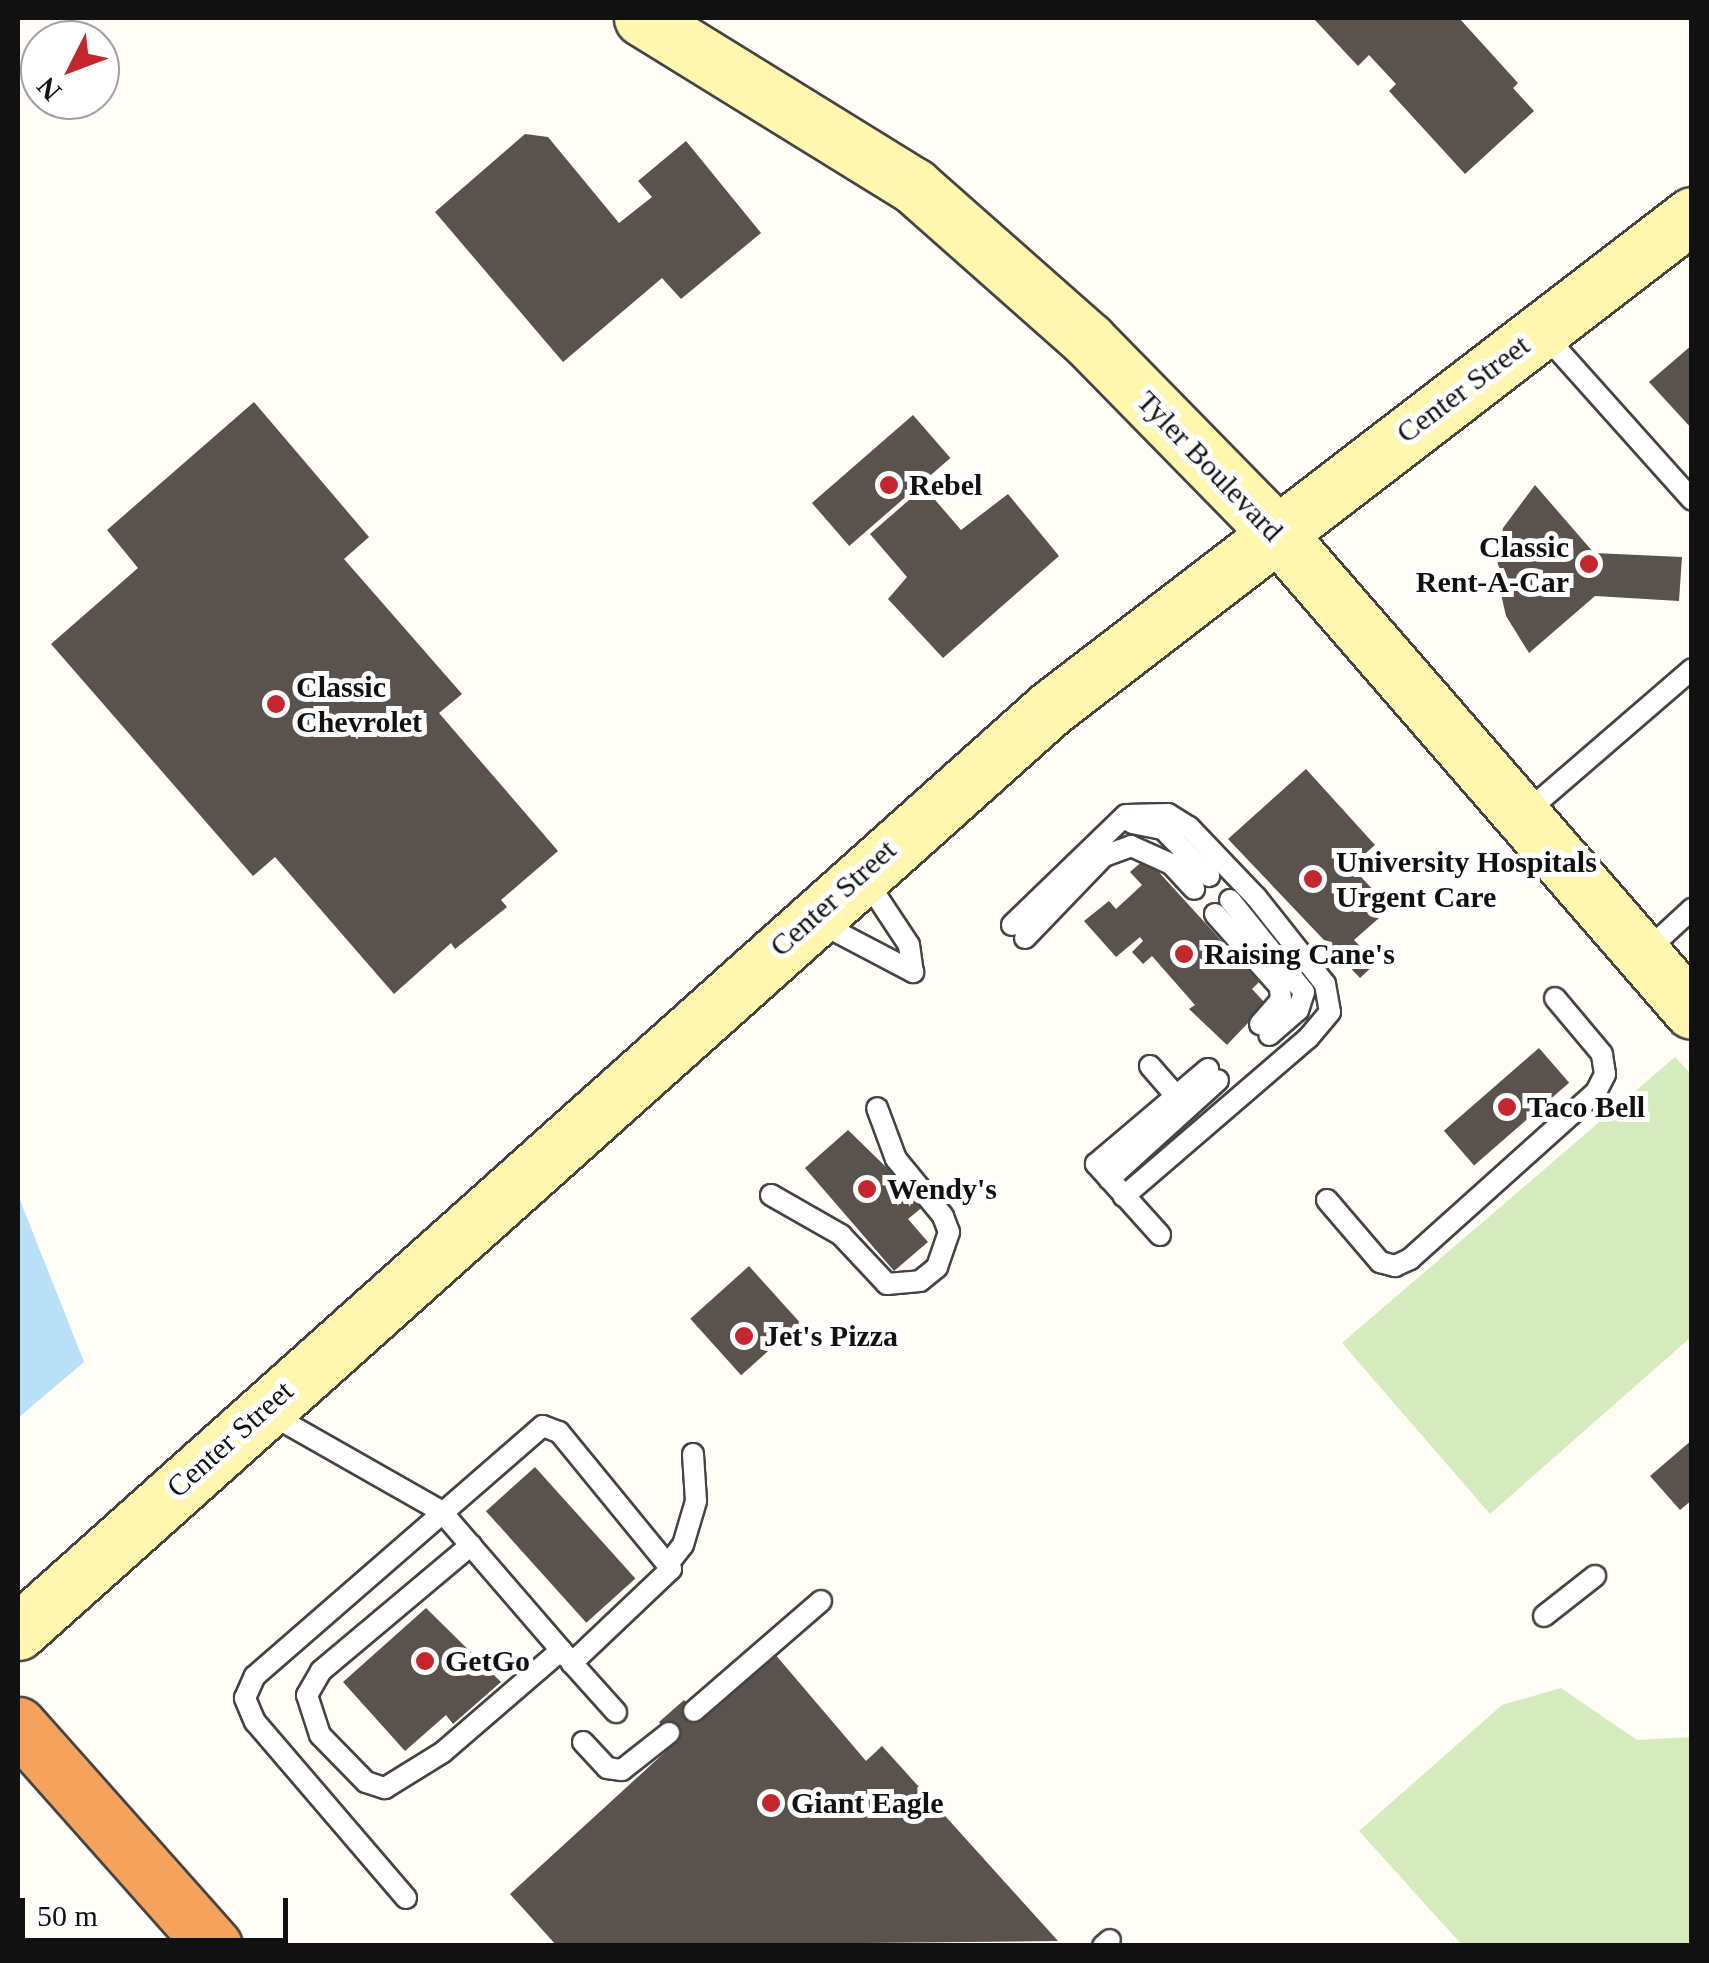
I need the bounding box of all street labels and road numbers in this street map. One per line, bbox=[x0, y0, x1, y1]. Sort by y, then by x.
street label: Center Street bbox=[1389, 327, 1537, 451]
street label: Tyler Boulevard bbox=[1129, 383, 1291, 549]
street label: Center Street bbox=[762, 832, 904, 964]
street label: Center Street bbox=[159, 1373, 301, 1505]

